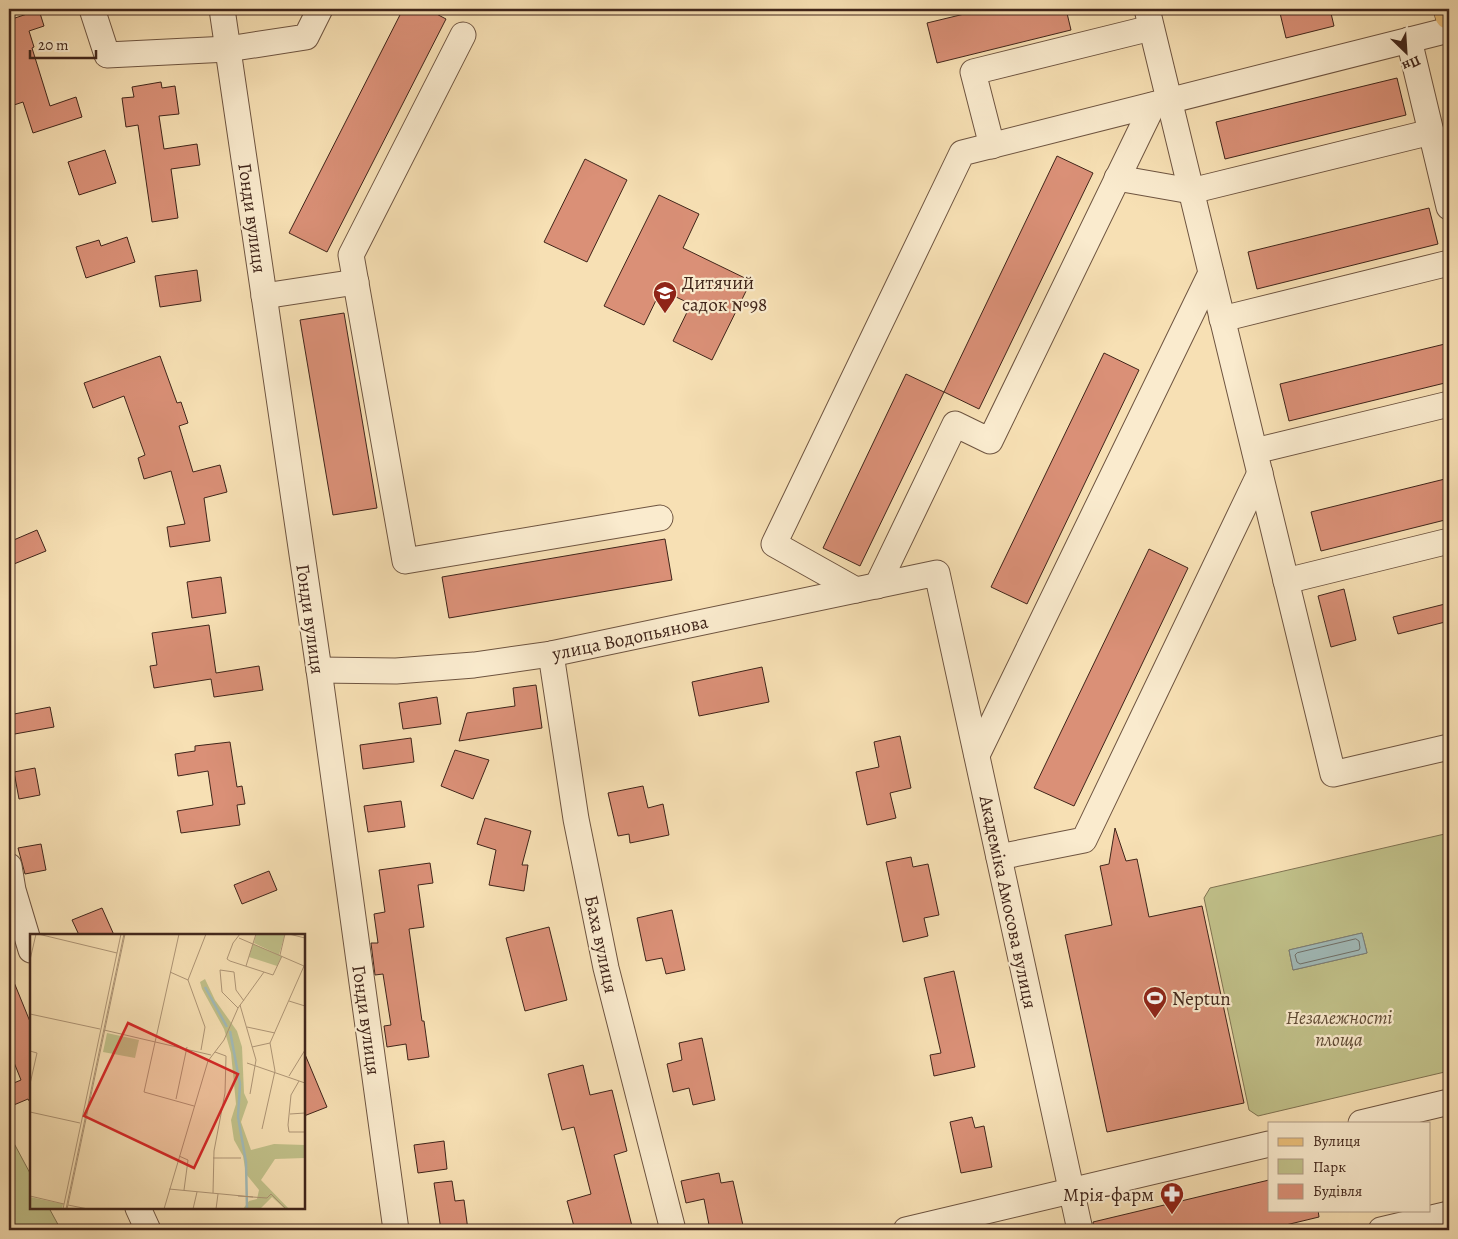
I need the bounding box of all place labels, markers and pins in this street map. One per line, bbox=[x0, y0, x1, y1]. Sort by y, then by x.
place label: Дитячий садок №98 bbox=[682, 270, 767, 318]
school or university icon: Дитячий садок №98 bbox=[652, 280, 678, 314]
sports icon: Neptun bbox=[1142, 985, 1168, 1019]
place label: Neptun bbox=[1172, 986, 1231, 1012]
pharmacy icon: Мрія-фарм bbox=[1159, 1181, 1185, 1215]
place label: Мрія-фарм bbox=[1063, 1182, 1154, 1208]

